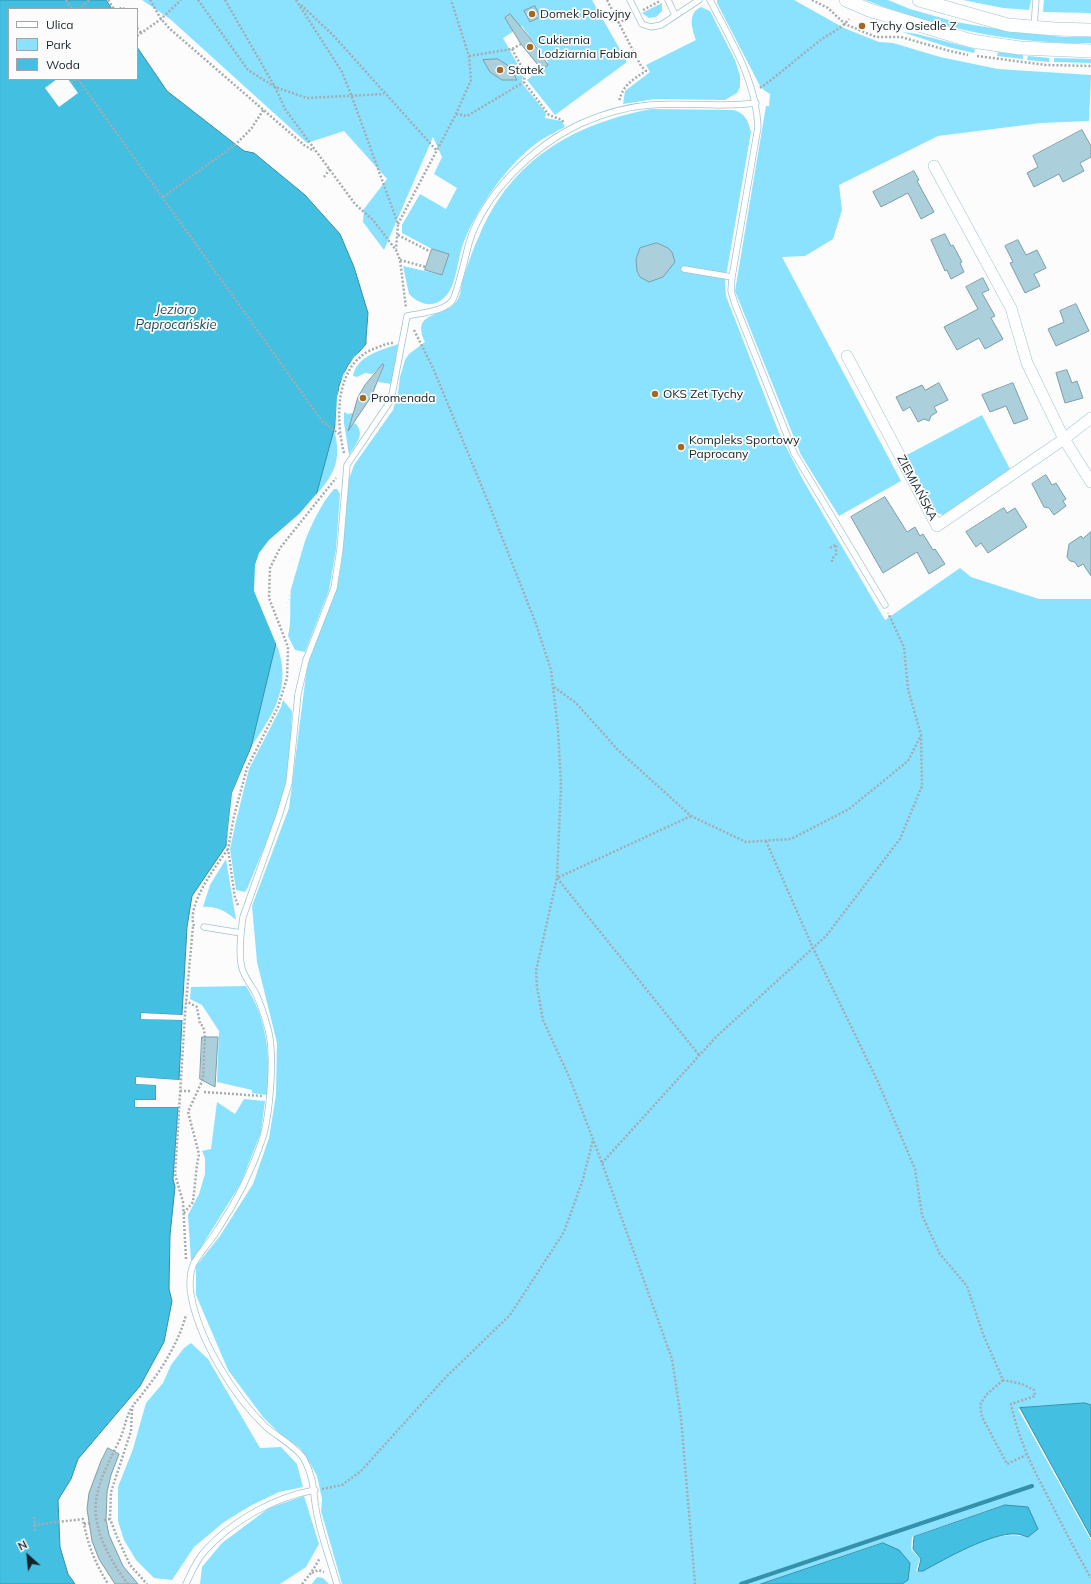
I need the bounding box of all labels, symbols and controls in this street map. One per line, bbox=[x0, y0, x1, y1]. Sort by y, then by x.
place label: Domek Policyjny bbox=[540, 7, 631, 21]
legend bbox=[8, 8, 138, 80]
marker: Domek Policyjny bbox=[527, 9, 537, 19]
text: Ulica bbox=[46, 17, 74, 32]
place label: Tychy Osiedle Z bbox=[870, 19, 957, 33]
marker: Tychy Osiedle Z bbox=[857, 21, 867, 31]
place label: Cukiernia Lodziarnia Fabian bbox=[538, 33, 637, 61]
text: Park bbox=[46, 37, 71, 52]
marker: Cukiernia Lodziarnia Fabian bbox=[525, 42, 535, 52]
text: Woda bbox=[46, 57, 80, 72]
place label: Statek bbox=[508, 63, 544, 77]
marker: Statek bbox=[495, 65, 505, 75]
water label: Jezioro Paprocańskie bbox=[136, 302, 216, 333]
place label: OKS Zet Tychy bbox=[663, 387, 743, 401]
marker: OKS Zet Tychy bbox=[650, 389, 660, 399]
place label: Promenada bbox=[371, 391, 436, 405]
marker: Promenada bbox=[358, 393, 368, 403]
place label: Kompleks Sportowy Paprocany bbox=[689, 433, 800, 461]
marker: Kompleks Sportowy Paprocany bbox=[676, 442, 686, 452]
street label: ZIEMIAŃSKA bbox=[894, 453, 940, 523]
north arrow bbox=[8, 1536, 48, 1576]
text: N bbox=[16, 1537, 29, 1553]

